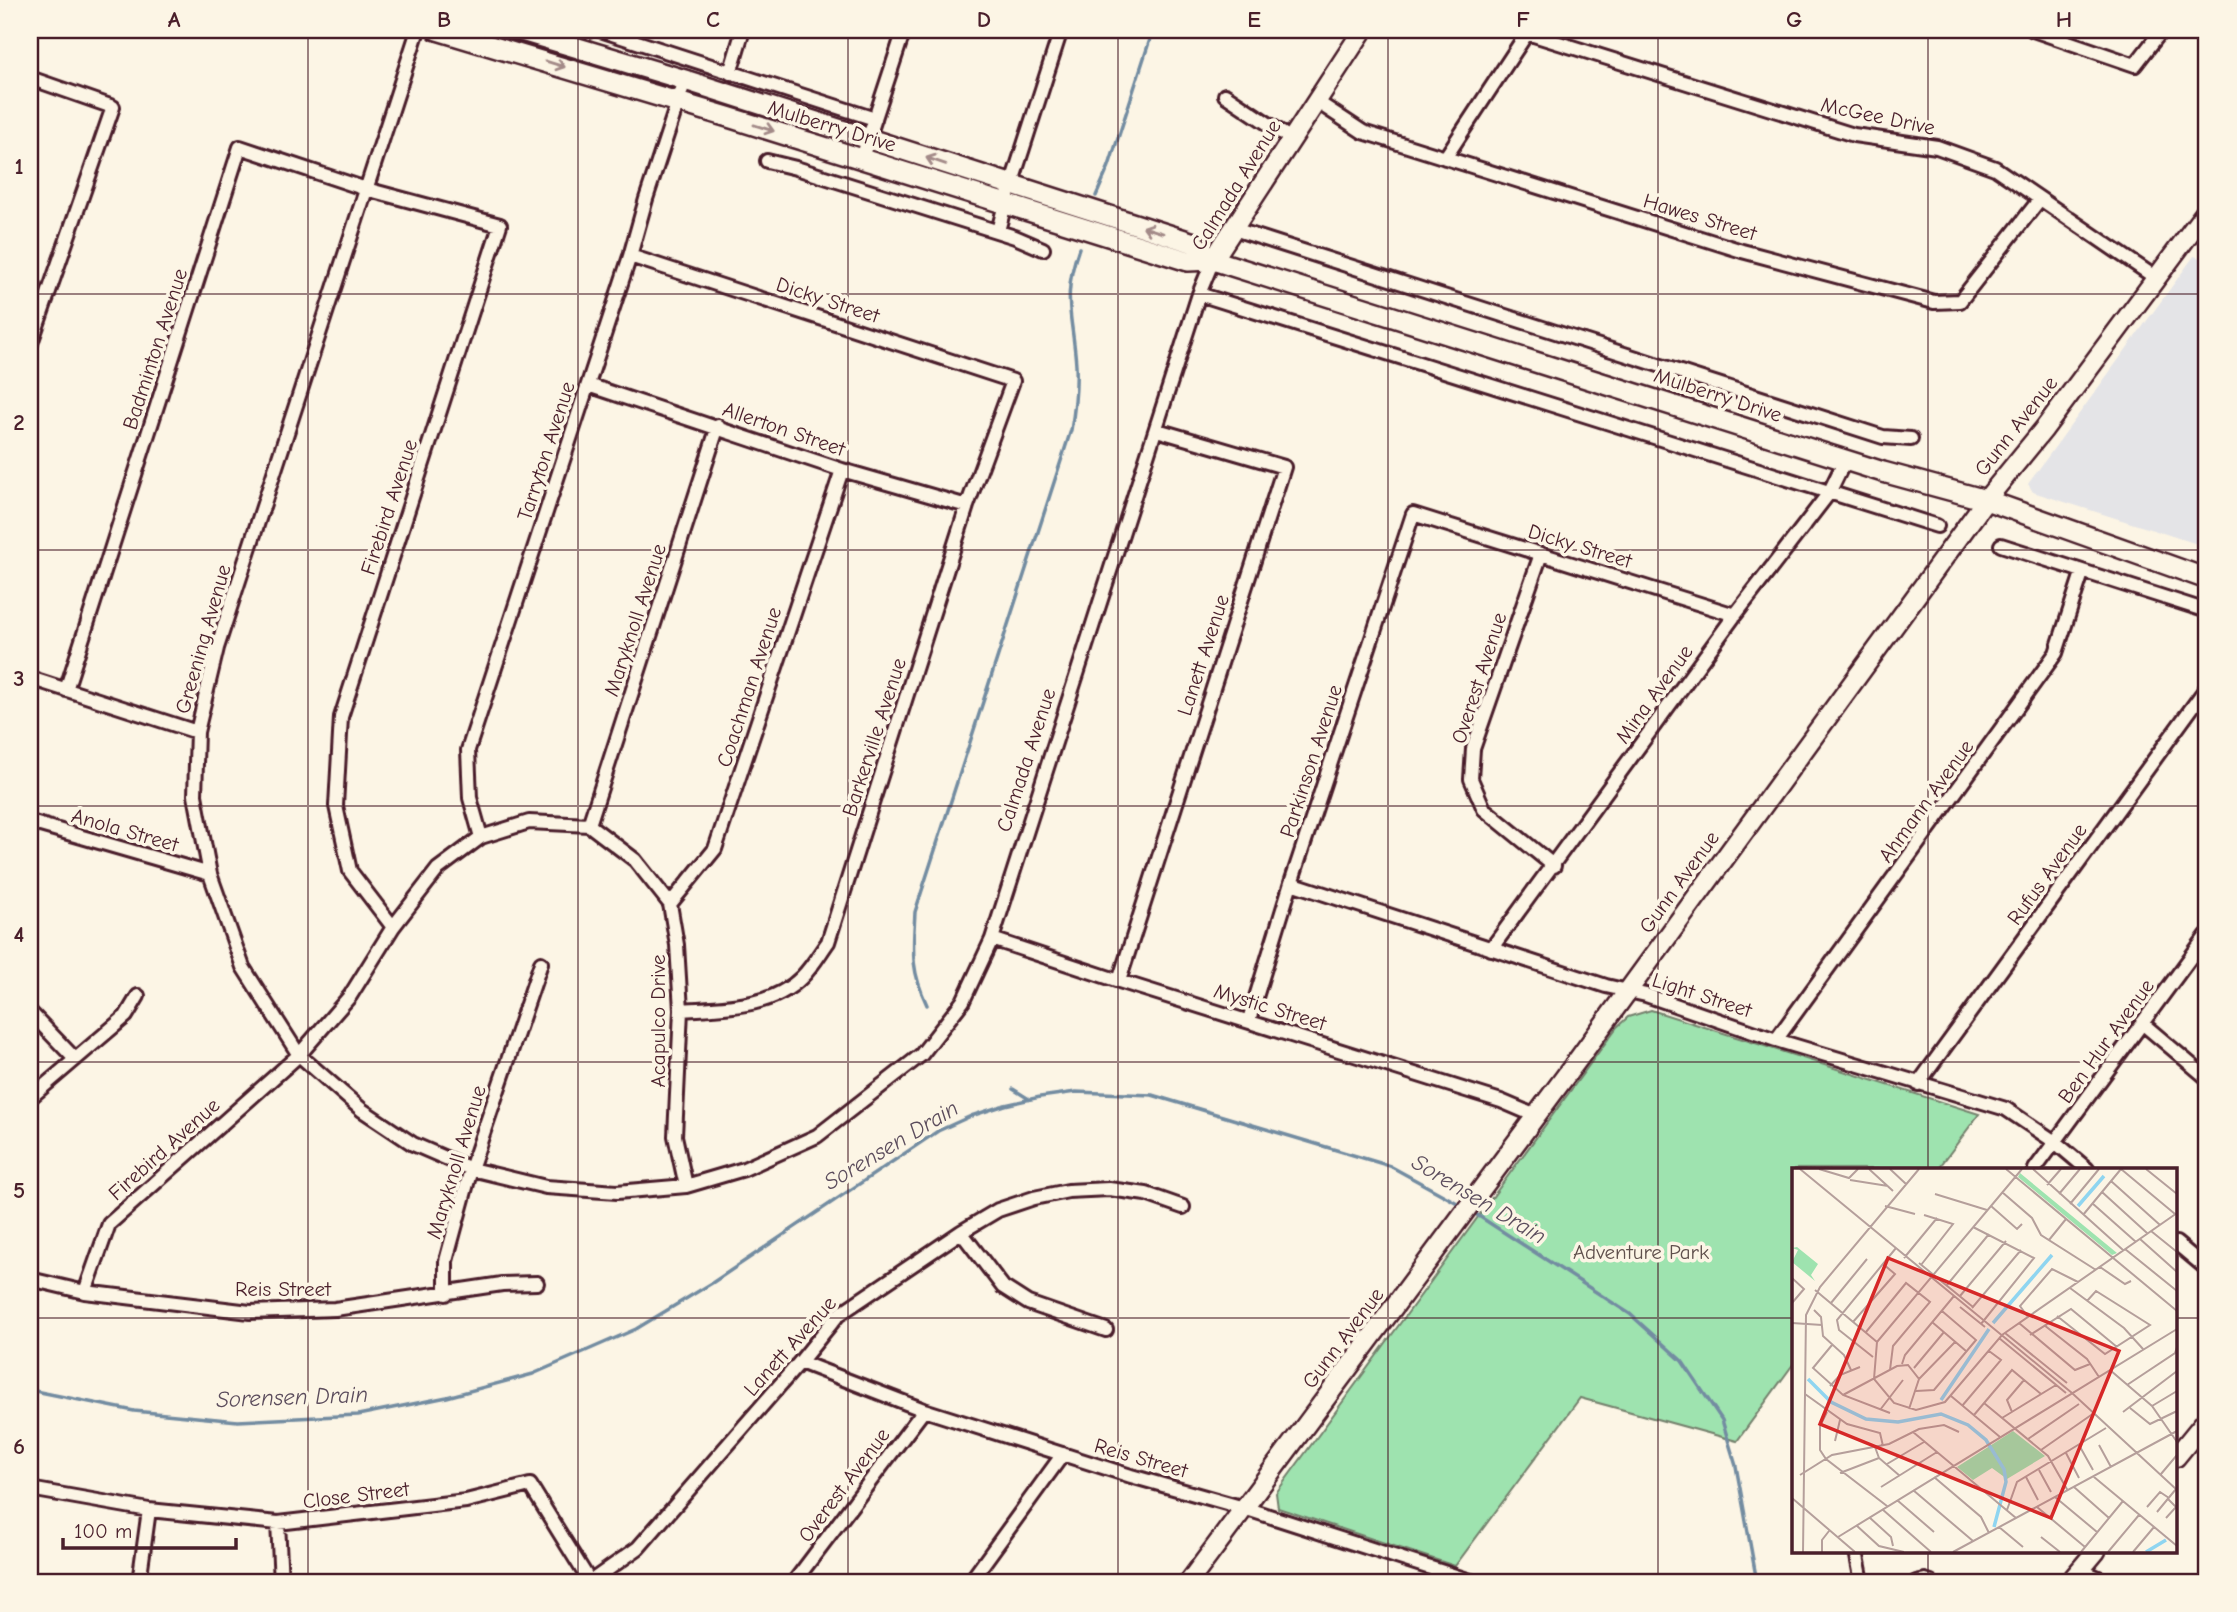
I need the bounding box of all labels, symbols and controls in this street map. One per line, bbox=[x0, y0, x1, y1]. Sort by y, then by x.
text: A bbox=[168, 6, 181, 33]
text: B bbox=[437, 6, 451, 33]
text: C bbox=[706, 6, 720, 33]
text: D bbox=[977, 6, 991, 33]
text: E bbox=[1247, 6, 1261, 33]
text: F bbox=[1516, 6, 1530, 33]
text: G bbox=[1786, 6, 1802, 33]
text: H bbox=[2056, 6, 2072, 33]
one-way arrow bbox=[544, 59, 566, 72]
street label: McGee Drive bbox=[1819, 92, 1937, 140]
street label: Mulberry Drive bbox=[765, 95, 899, 157]
street label: Calmada Avenue bbox=[1186, 115, 1286, 255]
one-way arrow bbox=[752, 123, 774, 135]
text: 1 bbox=[14, 153, 24, 180]
one-way arrow bbox=[926, 154, 948, 166]
street label: Hawes Street bbox=[1641, 188, 1760, 246]
one-way arrow bbox=[1142, 223, 1164, 236]
street label: Badminton Avenue bbox=[118, 265, 192, 433]
street label: Dicky Street bbox=[773, 272, 884, 328]
street label: Mulberry Drive bbox=[1651, 363, 1785, 427]
street label: Gunn Avenue bbox=[1970, 371, 2062, 481]
street label: Tarryton Avenue bbox=[512, 378, 580, 524]
street label: Allerton Street bbox=[720, 397, 849, 462]
text: 2 bbox=[13, 409, 25, 436]
street label: Firebird Avenue bbox=[356, 436, 422, 578]
street label: Dicky Street bbox=[1525, 519, 1636, 573]
street label: Maryknoll Avenue bbox=[599, 541, 671, 699]
street label: Greening Avenue bbox=[170, 562, 236, 716]
street label: Lanett Avenue bbox=[1172, 591, 1234, 719]
street label: Coachman Avenue bbox=[712, 604, 786, 770]
street label: Overest Avenue bbox=[1446, 609, 1512, 747]
street label: Mina Avenue bbox=[1610, 640, 1698, 748]
street label: Barkerville Avenue bbox=[837, 655, 911, 819]
text: 3 bbox=[13, 665, 25, 692]
street label: Parkinson Avenue bbox=[1275, 682, 1347, 840]
street label: Calmada Avenue bbox=[991, 685, 1061, 835]
street label: Ahmann Avenue bbox=[1873, 735, 1979, 867]
street label: Anola Street bbox=[69, 803, 182, 857]
street label: Rufus Avenue bbox=[2002, 819, 2092, 929]
street label: Gunn Avenue bbox=[1634, 826, 1724, 938]
text: 4 bbox=[14, 921, 25, 948]
street label: Acapulco Drive bbox=[646, 954, 670, 1088]
street label: Light Street bbox=[1649, 968, 1756, 1023]
street label: Ben Hur Avenue bbox=[2053, 974, 2159, 1108]
street label: Mystic Street bbox=[1211, 979, 1330, 1036]
street label: Maryknoll Avenue bbox=[421, 1082, 491, 1242]
street label: Firebird Avenue bbox=[104, 1093, 224, 1205]
water label: Sorensen Drain bbox=[819, 1094, 963, 1196]
water label: Sorensen Drain bbox=[1407, 1148, 1551, 1250]
inset map bbox=[1792, 1168, 2178, 1552]
text: 5 bbox=[13, 1177, 25, 1204]
park label: Adventure Park bbox=[1573, 1240, 1709, 1264]
street label: Reis Street bbox=[235, 1277, 332, 1301]
street label: Gunn Avenue bbox=[1297, 1283, 1389, 1393]
street label: Lanett Avenue bbox=[739, 1291, 841, 1401]
water label: Sorensen Drain bbox=[216, 1381, 368, 1413]
street label: Overest Avenue bbox=[793, 1423, 895, 1547]
text: 6 bbox=[13, 1433, 25, 1460]
street label: Reis Street bbox=[1092, 1433, 1191, 1483]
street label: Close Street bbox=[301, 1476, 412, 1513]
scale bar bbox=[63, 1507, 236, 1551]
text: 100 m bbox=[74, 1519, 132, 1543]

